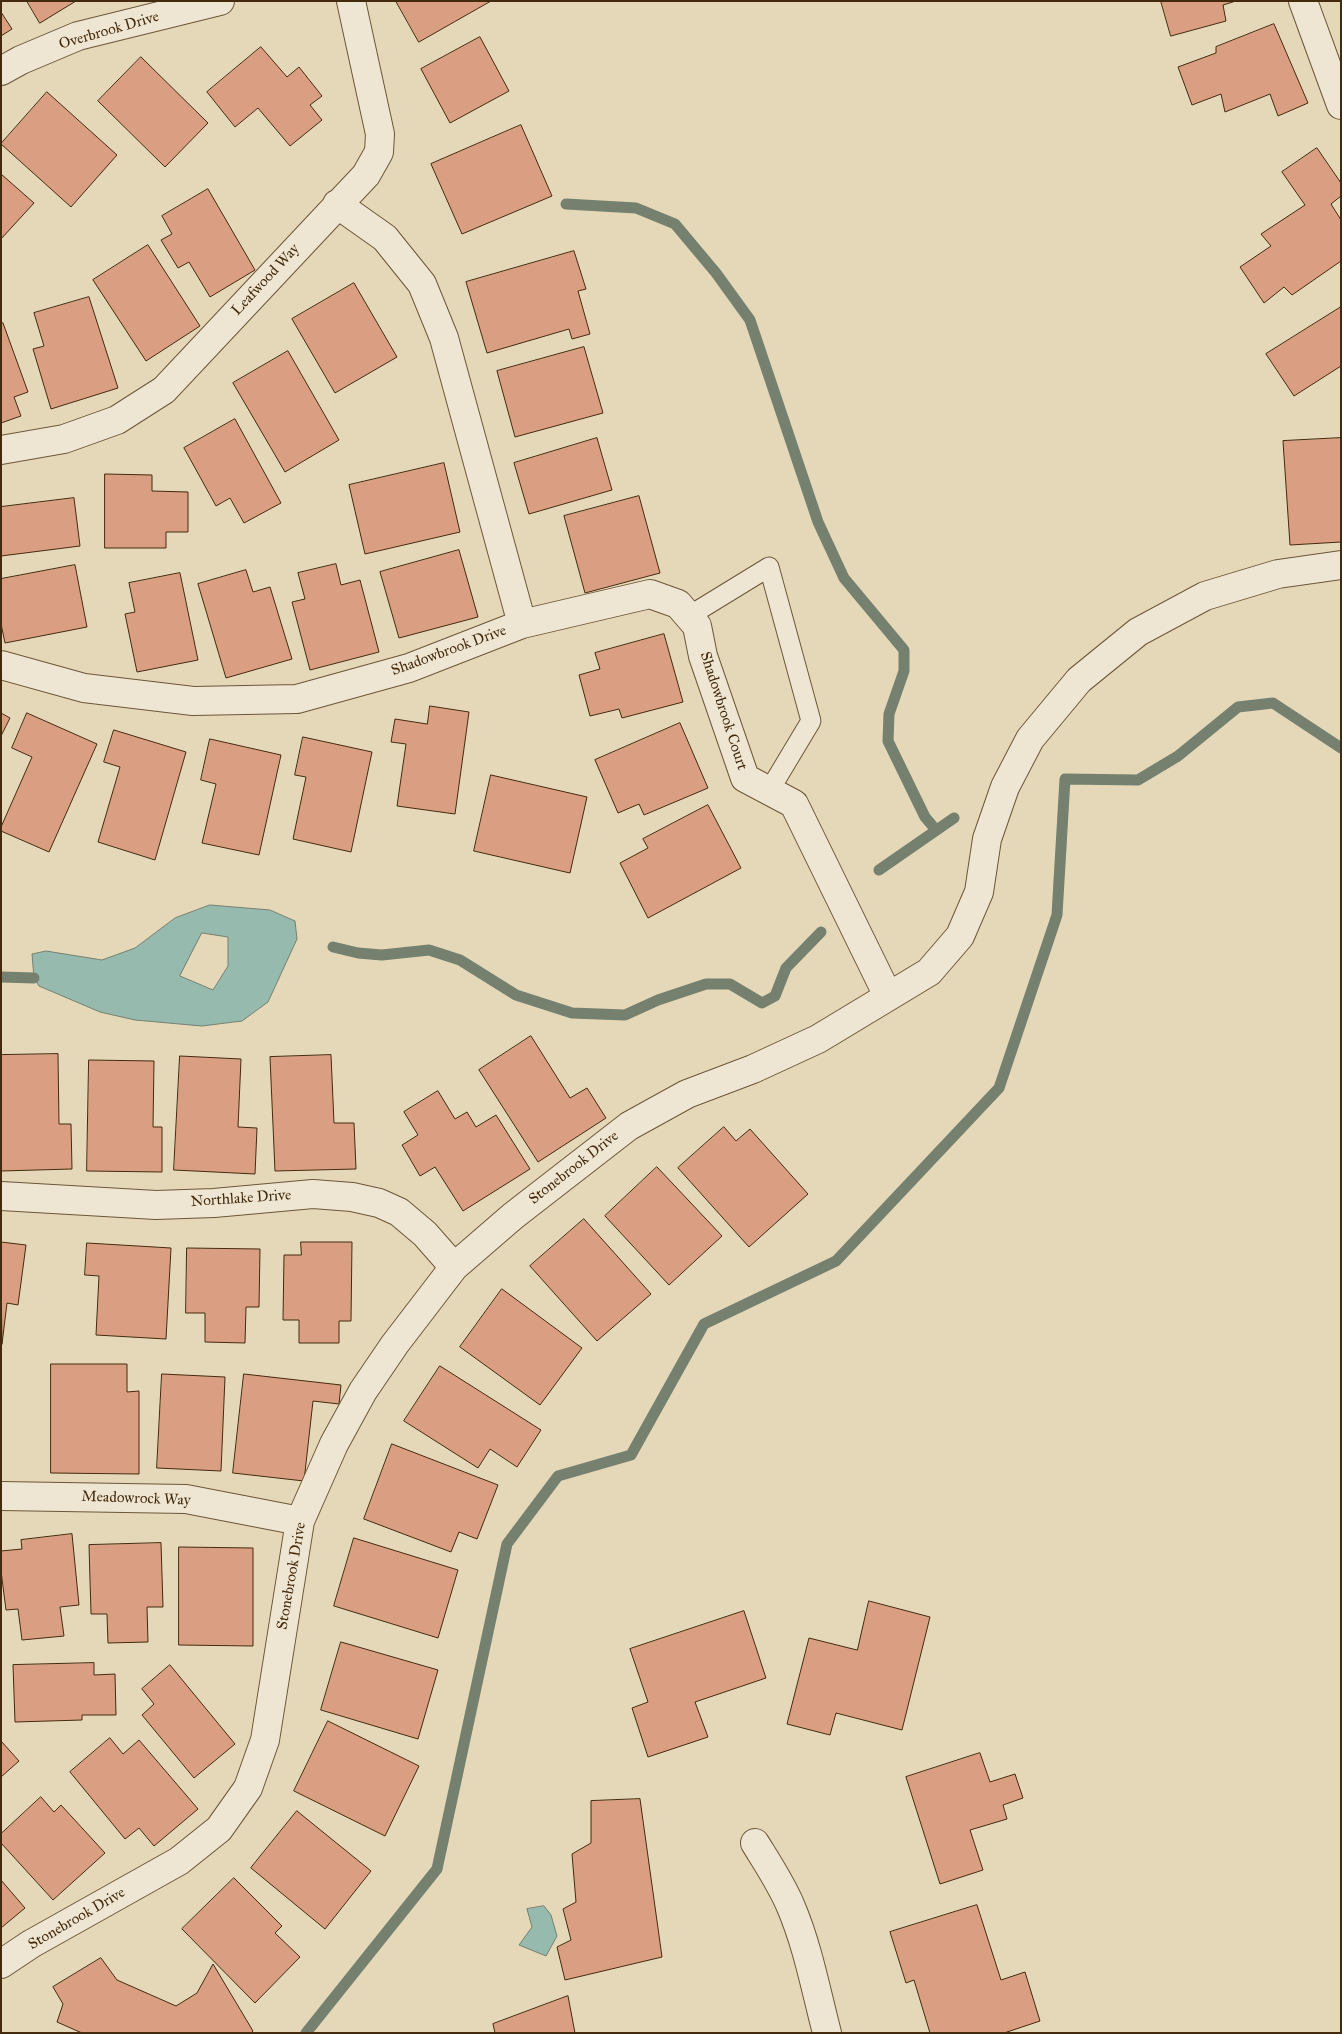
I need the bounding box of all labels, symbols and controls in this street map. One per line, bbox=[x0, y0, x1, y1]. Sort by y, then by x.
street label: Overbrook Drive bbox=[57, 8, 161, 54]
street label: Leafwood Way bbox=[228, 240, 304, 320]
street label: Shadowbrook Drive bbox=[389, 622, 509, 680]
street label: Shadowbrook Court bbox=[695, 650, 751, 772]
street label: Stonebrook Drive bbox=[526, 1127, 622, 1209]
street label: Northlake Drive bbox=[190, 1187, 292, 1211]
street label: Meadowrock Way bbox=[81, 1488, 191, 1510]
street label: Stonebrook Drive bbox=[274, 1521, 310, 1631]
street label: Stonebrook Drive bbox=[25, 1884, 129, 1954]

